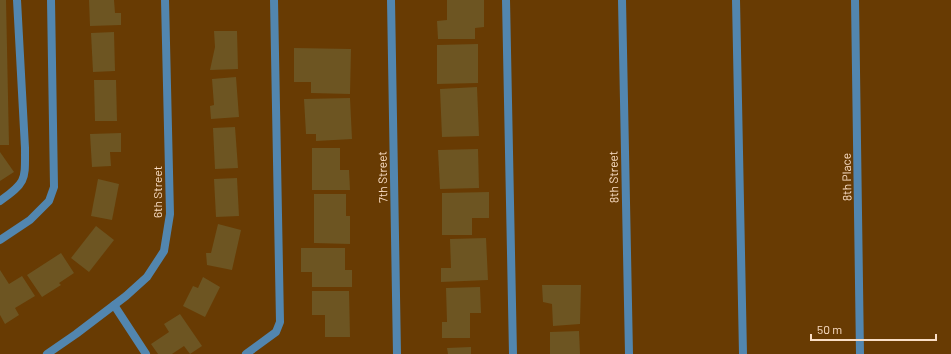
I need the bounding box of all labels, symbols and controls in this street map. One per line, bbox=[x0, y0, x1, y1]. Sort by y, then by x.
street label: 7th Street bbox=[375, 151, 389, 203]
street label: 8th Street bbox=[606, 151, 620, 203]
street label: 8th Place bbox=[839, 153, 853, 201]
street label: 6th Street bbox=[150, 166, 164, 218]
scale bar bbox=[811, 316, 936, 342]
text: 50 m bbox=[817, 322, 842, 336]

